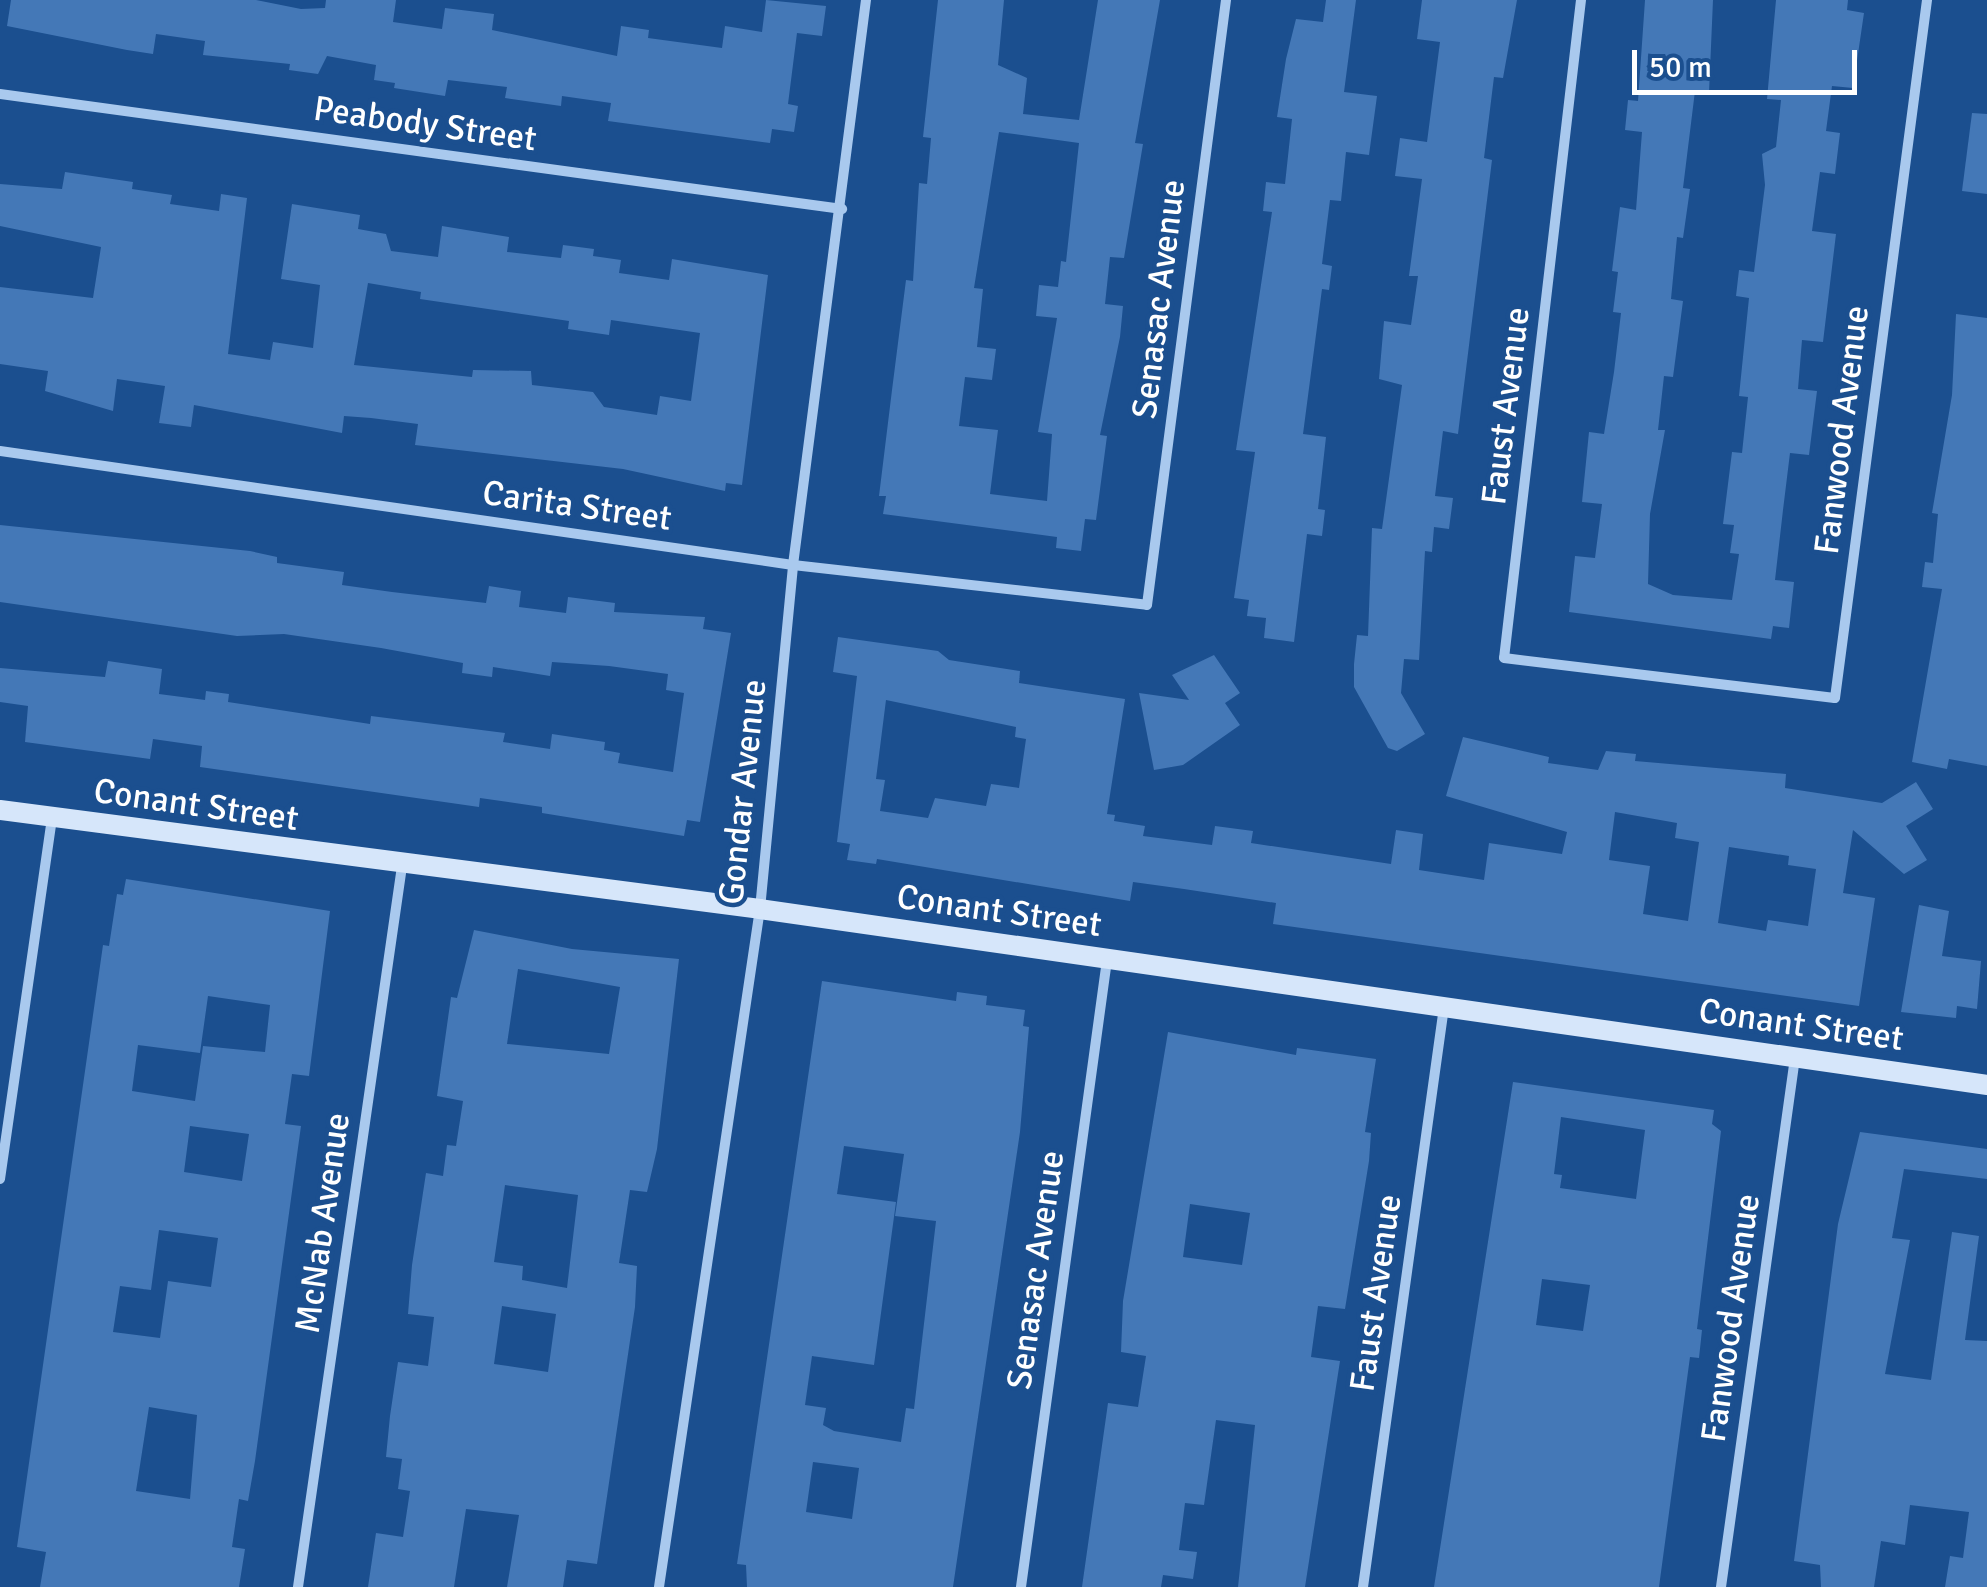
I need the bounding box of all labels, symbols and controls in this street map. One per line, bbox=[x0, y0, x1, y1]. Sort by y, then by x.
scale bar bbox=[1637, 30, 1862, 92]
text: 50 m bbox=[1649, 49, 1712, 86]
street label: Peabody Street bbox=[311, 88, 539, 160]
street label: Senasac Avenue bbox=[1124, 177, 1194, 421]
street label: Fanwood Avenue bbox=[1806, 303, 1878, 557]
street label: Faust Avenue bbox=[1473, 305, 1539, 507]
street label: Carita Street bbox=[480, 472, 674, 540]
street label: Gondar Avenue bbox=[710, 677, 776, 907]
street label: Conant Street bbox=[91, 770, 301, 840]
street label: Conant Street bbox=[894, 876, 1104, 946]
street label: Conant Street bbox=[1696, 990, 1906, 1060]
street label: McNab Avenue bbox=[287, 1110, 359, 1336]
street label: Senasac Avenue bbox=[998, 1148, 1074, 1392]
street label: Fanwood Avenue bbox=[1693, 1191, 1769, 1445]
street label: Faust Avenue bbox=[1341, 1192, 1411, 1394]

